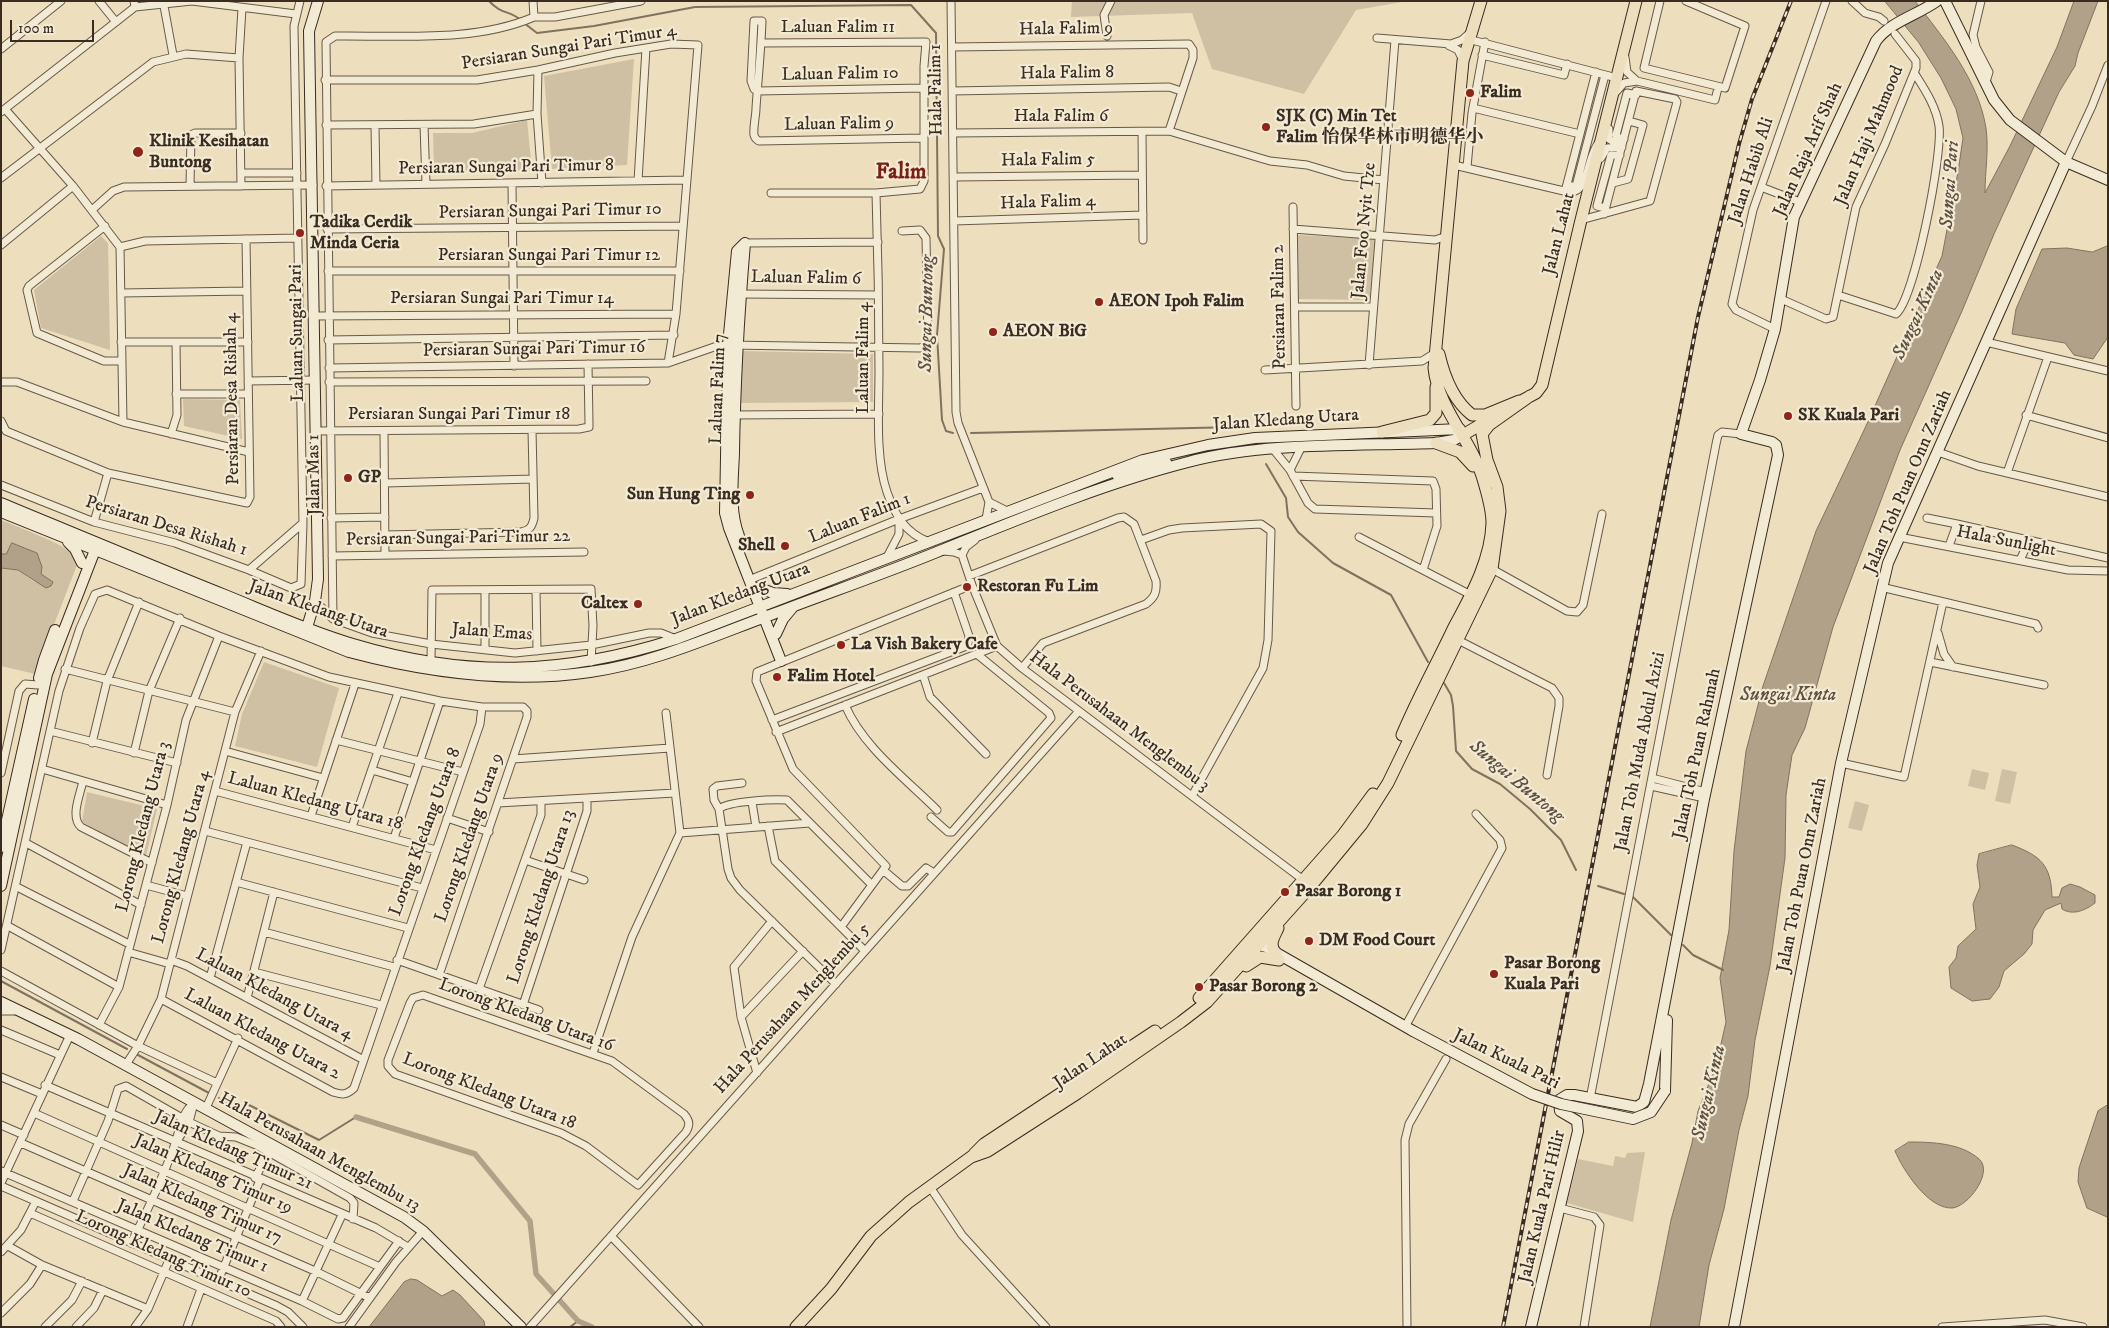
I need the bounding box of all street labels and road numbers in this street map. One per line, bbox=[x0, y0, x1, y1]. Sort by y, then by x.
street label: Laluan Falim 11 bbox=[781, 17, 895, 39]
street label: Hala Falim 9 bbox=[1019, 18, 1113, 42]
street label: Persiaran Sungai Pari Timur 4 bbox=[460, 20, 678, 76]
street label: Hala Falim 1 bbox=[925, 44, 949, 136]
street label: Hala Falim 8 bbox=[1020, 62, 1114, 86]
street label: Laluan Falim 10 bbox=[781, 63, 899, 87]
street label: Jalan Haji Mahmood bbox=[1831, 63, 1909, 209]
street label: Jalan Raja Arif Shah bbox=[1770, 80, 1848, 220]
street label: Hala Falim 6 bbox=[1014, 106, 1108, 128]
street label: Laluan Falim 9 bbox=[784, 113, 894, 137]
street label: Jalan Habib Ali bbox=[1725, 115, 1779, 227]
street label: Hala Falim 5 bbox=[1001, 149, 1095, 173]
street label: Persiaran Sungai Pari Timur 8 bbox=[398, 155, 614, 181]
street label: Jalan Foo Nyit Tze bbox=[1348, 162, 1382, 300]
street label: Hala Falim 4 bbox=[1000, 191, 1096, 215]
street label: Jalan Lahat bbox=[1539, 191, 1581, 277]
street label: Persiaran Sungai Pari Timur 10 bbox=[438, 199, 662, 225]
street label: Persiaran Falim 2 bbox=[1268, 244, 1292, 370]
street label: Persiaran Sungai Pari Timur 12 bbox=[438, 245, 660, 267]
street label: Laluan Sungai Pari bbox=[286, 264, 310, 402]
street label: Laluan Falim 6 bbox=[751, 267, 861, 291]
street label: Persiaran Sungai Pari Timur 14 bbox=[390, 288, 614, 310]
street label: Laluan Falim 4 bbox=[853, 302, 875, 414]
street label: Persiaran Desa Rishah 4 bbox=[221, 313, 245, 485]
street label: Laluan Falim 7 bbox=[706, 333, 732, 445]
street label: Persiaran Sungai Pari Timur 16 bbox=[422, 337, 646, 363]
street label: Jalan Toh Puan Onn Zariah bbox=[1860, 387, 1958, 577]
street label: Persiaran Sungai Pari Timur 18 bbox=[348, 404, 570, 426]
street label: Jalan Kledang Utara bbox=[1212, 405, 1360, 437]
street label: Jalan Mas 1 bbox=[303, 434, 327, 516]
street label: Laluan Falim 1 bbox=[806, 489, 914, 549]
street label: Persiaran Desa Rishah 1 bbox=[82, 492, 250, 562]
street label: Hala Sunlight bbox=[1954, 522, 2058, 562]
street label: Persiaran Sungai Pari Timur 22 bbox=[346, 526, 570, 552]
street label: Jalan Kledang Utara bbox=[669, 559, 813, 631]
street label: Jalan Kledang Utara bbox=[245, 576, 391, 644]
street label: Jalan Emas bbox=[451, 619, 533, 647]
street label: Hala Perusahaan Menglembu 3 bbox=[1025, 647, 1213, 797]
street label: Jalan Toh Muda Abdul Azizi bbox=[1611, 650, 1671, 854]
street label: Jalan Toh Puan Rahmah bbox=[1669, 667, 1727, 841]
street label: Lorong Kledang Utara 3 bbox=[112, 739, 176, 915]
street label: Lorong Kledang Utara 8 bbox=[386, 745, 466, 919]
street label: Lorong Kledang Utara 9 bbox=[431, 751, 509, 925]
street label: Lorong Kledang Utara 4 bbox=[148, 768, 216, 946]
street label: Laluan Kledang Utara 18 bbox=[225, 768, 405, 836]
street label: Jalan Toh Puan Onn Zariah bbox=[1774, 776, 1832, 974]
street label: Lorong Kledang Utara 13 bbox=[504, 807, 580, 987]
street label: Hala Perusahaan Menglembu 5 bbox=[711, 919, 875, 1099]
street label: Laluan Kledang Utara 4 bbox=[192, 944, 356, 1046]
street label: Lorong Kledang Utara 16 bbox=[436, 974, 616, 1058]
street label: Laluan Kledang Utara 2 bbox=[180, 985, 344, 1085]
street label: Jalan Kuala Pari bbox=[1449, 1025, 1563, 1095]
street label: Jalan Lahat bbox=[1050, 1029, 1132, 1095]
street label: Lorong Kledang Utara 18 bbox=[399, 1049, 579, 1135]
street label: Hala Perusahaan Menglembu 13 bbox=[215, 1089, 423, 1217]
street label: Jalan Kledang Timur 21 bbox=[150, 1106, 316, 1196]
street label: Jalan Kuala Pari Hilir bbox=[1515, 1128, 1571, 1286]
street label: Jalan Kledang Timur 19 bbox=[130, 1130, 296, 1220]
street label: Jalan Kledang Timur 17 bbox=[119, 1160, 285, 1250]
street label: Jalan Kledang Timur 1 bbox=[113, 1195, 271, 1279]
street label: Lorong Kledang Timur 10 bbox=[72, 1206, 254, 1304]

